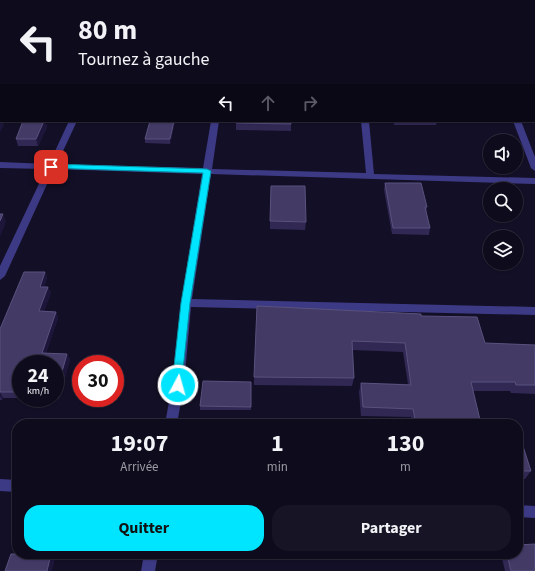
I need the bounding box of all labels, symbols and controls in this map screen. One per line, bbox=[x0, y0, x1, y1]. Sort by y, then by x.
text: 80 m bbox=[78, 10, 137, 50]
icon: left bbox=[12, 16, 64, 68]
text: Tournez à gauche bbox=[78, 47, 210, 72]
icon: left bbox=[215, 92, 237, 114]
icon: ahead bbox=[257, 92, 279, 114]
icon: right bbox=[299, 92, 321, 114]
map controls bbox=[483, 134, 523, 270]
button: sound bbox=[483, 134, 523, 174]
pin bbox=[34, 150, 68, 184]
icon: arrive bbox=[40, 156, 62, 178]
button: search bbox=[483, 182, 523, 222]
button: layers bbox=[483, 230, 523, 270]
speed limit sign: 30 bbox=[72, 355, 124, 407]
text: 24 bbox=[27, 362, 49, 390]
position arrow bbox=[157, 364, 199, 406]
text: km/h bbox=[27, 384, 49, 398]
text: 19:07 bbox=[110, 426, 168, 461]
text: 1 bbox=[271, 426, 284, 461]
text: 130 bbox=[386, 426, 424, 461]
text: Arrivée bbox=[120, 458, 159, 476]
text: min bbox=[267, 458, 288, 476]
text: m bbox=[400, 458, 411, 476]
button: Quitter bbox=[24, 505, 264, 551]
button: Partager bbox=[272, 505, 511, 551]

